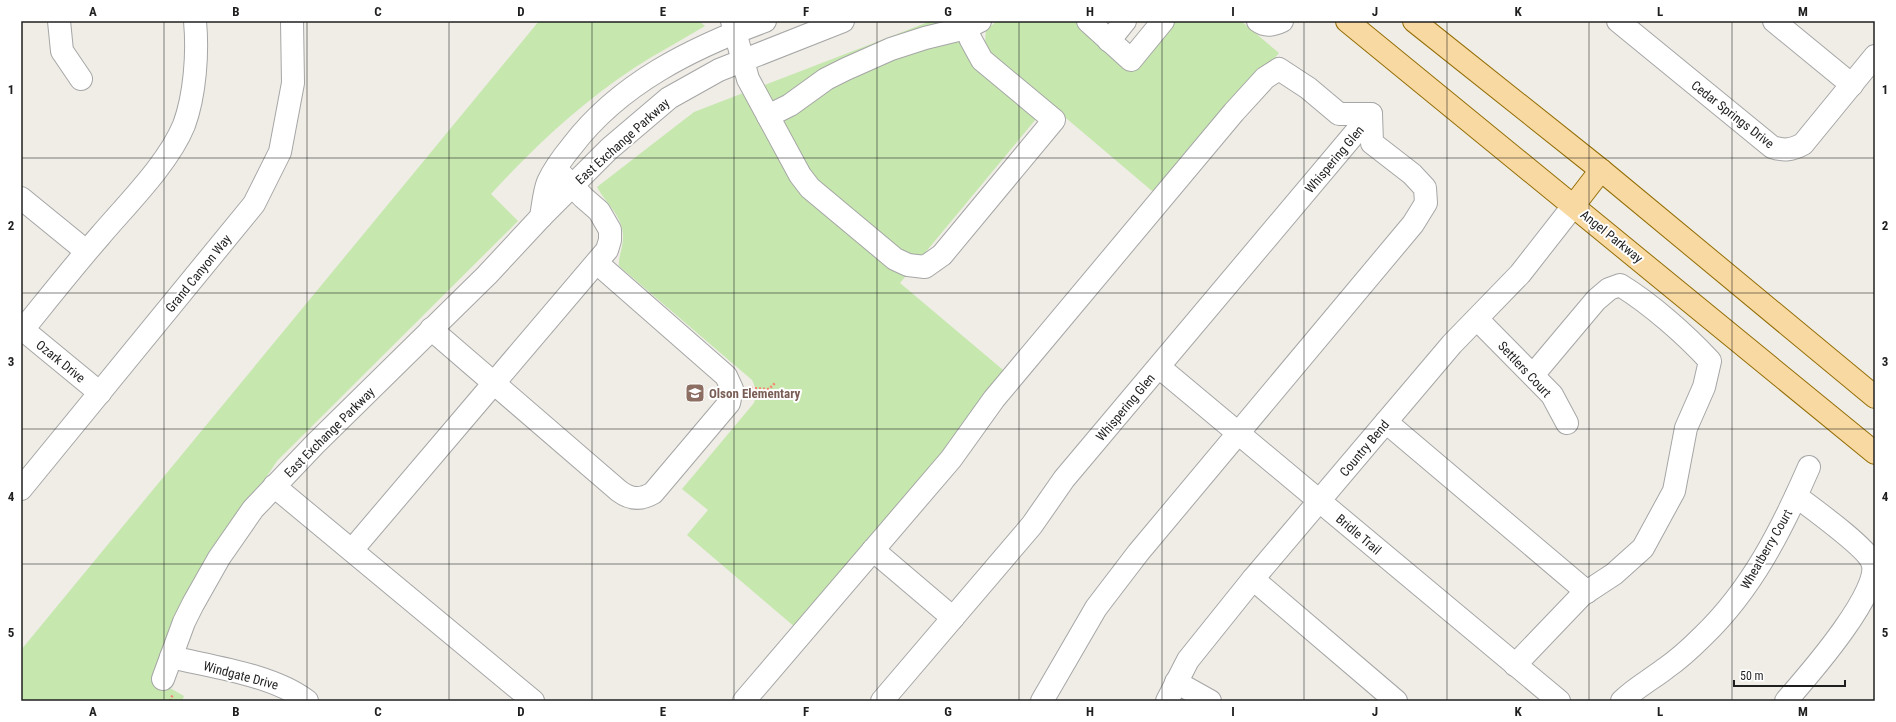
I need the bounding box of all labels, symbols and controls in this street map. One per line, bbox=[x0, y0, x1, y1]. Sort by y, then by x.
text: A bbox=[89, 4, 97, 19]
text: B bbox=[232, 4, 240, 19]
text: C bbox=[374, 4, 382, 19]
text: D bbox=[517, 4, 525, 19]
text: E bbox=[660, 4, 667, 19]
text: F bbox=[803, 4, 809, 19]
text: G bbox=[944, 4, 952, 19]
text: H bbox=[1086, 4, 1094, 19]
text: I bbox=[1231, 4, 1235, 19]
text: J bbox=[1372, 4, 1378, 19]
text: K bbox=[1514, 4, 1522, 19]
text: L bbox=[1657, 4, 1663, 19]
text: M bbox=[1798, 4, 1808, 19]
street label: Cedar Springs Drive bbox=[1688, 77, 1777, 151]
text: 1 bbox=[8, 82, 14, 97]
text: 1 bbox=[1882, 82, 1888, 97]
street label: East Exchange Parkway bbox=[572, 95, 673, 187]
street label: Whispering Glen bbox=[1302, 123, 1367, 196]
street label: Angel Parkway bbox=[1578, 207, 1646, 266]
text: 2 bbox=[8, 218, 15, 233]
text: 2 bbox=[1882, 218, 1889, 233]
street label: Grand Canyon Way bbox=[162, 231, 235, 315]
street label: Ozark Drive bbox=[33, 337, 88, 386]
street label: Settlers Court bbox=[1495, 338, 1554, 400]
text: 3 bbox=[8, 354, 14, 369]
text: 3 bbox=[1882, 354, 1888, 369]
street label: Whispering Glen bbox=[1093, 371, 1158, 444]
school or university icon: Olson Elementary bbox=[684, 382, 706, 404]
street label: East Exchange Parkway bbox=[281, 384, 378, 480]
place label: Olson Elementary bbox=[709, 386, 801, 401]
street label: Country Bend bbox=[1337, 417, 1392, 479]
text: 4 bbox=[8, 489, 15, 504]
text: 4 bbox=[1882, 489, 1889, 504]
street label: Wheatberry Court bbox=[1738, 507, 1795, 592]
street label: Bridle Trail bbox=[1333, 511, 1384, 558]
text: 5 bbox=[8, 625, 15, 640]
text: 5 bbox=[1882, 625, 1889, 640]
street label: Windgate Drive bbox=[202, 658, 280, 693]
scale bar bbox=[1734, 662, 1845, 688]
text: 50 m bbox=[1740, 669, 1764, 683]
text: A bbox=[89, 704, 97, 719]
text: B bbox=[232, 704, 240, 719]
text: C bbox=[374, 704, 382, 719]
text: D bbox=[517, 704, 525, 719]
text: E bbox=[660, 704, 667, 719]
text: F bbox=[803, 704, 809, 719]
text: G bbox=[944, 704, 952, 719]
text: H bbox=[1086, 704, 1094, 719]
text: I bbox=[1231, 704, 1235, 719]
text: J bbox=[1372, 704, 1378, 719]
text: K bbox=[1514, 704, 1522, 719]
text: L bbox=[1657, 704, 1663, 719]
text: M bbox=[1798, 704, 1808, 719]

